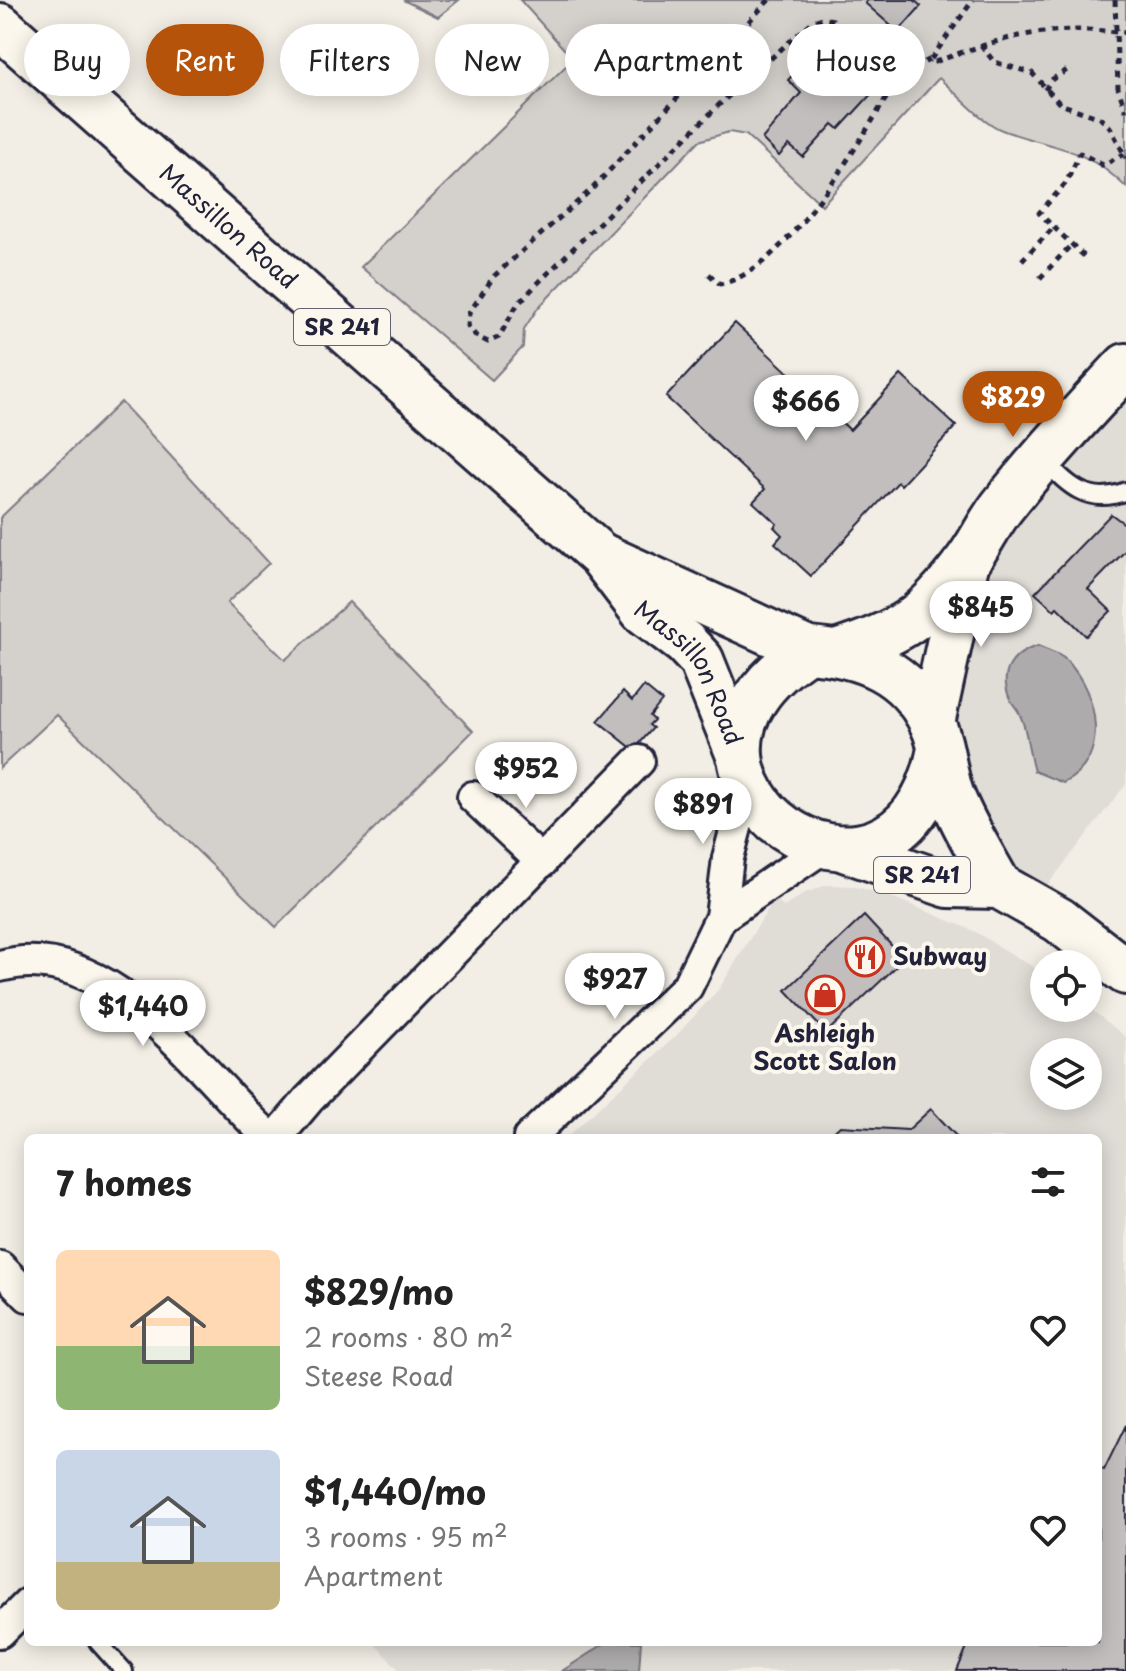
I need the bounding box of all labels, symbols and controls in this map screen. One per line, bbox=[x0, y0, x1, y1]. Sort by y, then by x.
chip: Buy bbox=[24, 24, 130, 96]
chip: Rent bbox=[146, 24, 264, 96]
chip: Filters bbox=[280, 24, 419, 96]
chip: New bbox=[435, 24, 549, 96]
chip: Apartment bbox=[565, 24, 771, 96]
chip: House bbox=[787, 24, 925, 96]
street label: Massillon Road bbox=[152, 154, 307, 297]
road number: SR 241 bbox=[294, 309, 390, 345]
pin: $829 bbox=[966, 371, 1060, 439]
pin: $666 bbox=[759, 375, 853, 443]
text: $829 bbox=[980, 377, 1046, 416]
text: $666 bbox=[772, 381, 840, 420]
pin: $845 bbox=[934, 581, 1028, 649]
text: $845 bbox=[947, 587, 1015, 626]
street label: Massillon Road bbox=[627, 590, 753, 750]
pin: $952 bbox=[479, 742, 573, 810]
text: $952 bbox=[493, 748, 559, 787]
pin: $891 bbox=[656, 778, 750, 846]
text: $891 bbox=[673, 784, 733, 823]
road number: SR 241 bbox=[874, 857, 970, 893]
restaurant icon: Subway bbox=[844, 936, 886, 978]
place label: Subway bbox=[893, 937, 987, 973]
map controls bbox=[1030, 950, 1102, 1110]
button: locate bbox=[1030, 950, 1102, 1022]
pin: $927 bbox=[568, 953, 662, 1021]
text: $927 bbox=[583, 959, 647, 998]
shop icon: Ashleigh Scott Salon bbox=[804, 974, 846, 1016]
pin: $1,440 bbox=[78, 980, 208, 1048]
text: $1,440 bbox=[98, 986, 188, 1025]
place label: Ashleigh Scott Salon bbox=[753, 1014, 897, 1078]
button: layers bbox=[1030, 1038, 1102, 1110]
text: 7 homes bbox=[56, 1156, 192, 1208]
icon: filters bbox=[1026, 1160, 1070, 1204]
text: $829/mo bbox=[304, 1265, 453, 1317]
icon: home bbox=[120, 1282, 216, 1378]
icon: heart bbox=[1026, 1308, 1070, 1352]
text: 2 rooms · 80 m² bbox=[304, 1317, 513, 1356]
text: Steese Road bbox=[304, 1356, 454, 1395]
text: $1,440/mo bbox=[304, 1465, 486, 1517]
icon: home bbox=[120, 1482, 216, 1578]
icon: heart bbox=[1026, 1508, 1070, 1552]
text: 3 rooms · 95 m² bbox=[304, 1517, 508, 1556]
text: Apartment bbox=[304, 1556, 443, 1595]

